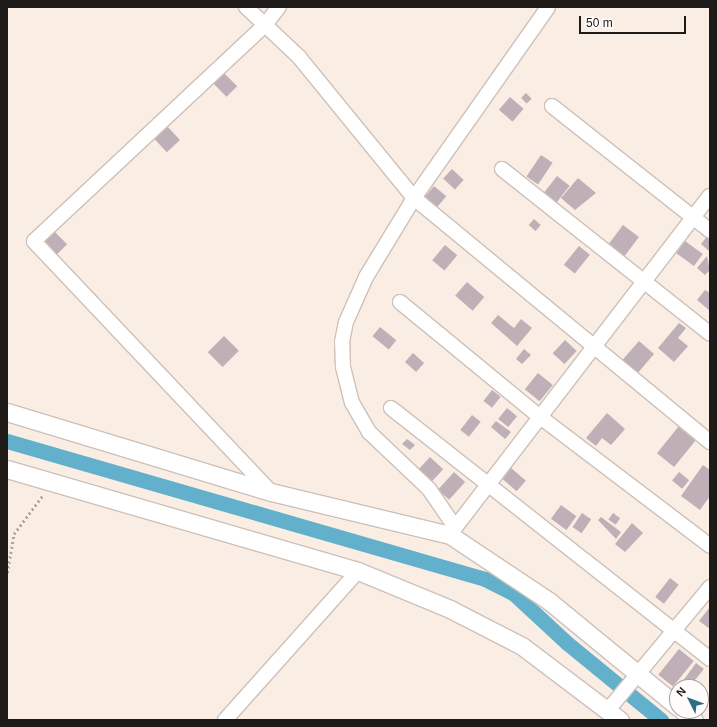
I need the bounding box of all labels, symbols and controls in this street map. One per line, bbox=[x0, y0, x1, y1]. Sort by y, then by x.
scale bar bbox=[581, 8, 688, 34]
text: 50 m bbox=[586, 16, 613, 30]
north arrow bbox=[669, 679, 709, 719]
text: N bbox=[674, 685, 688, 699]

